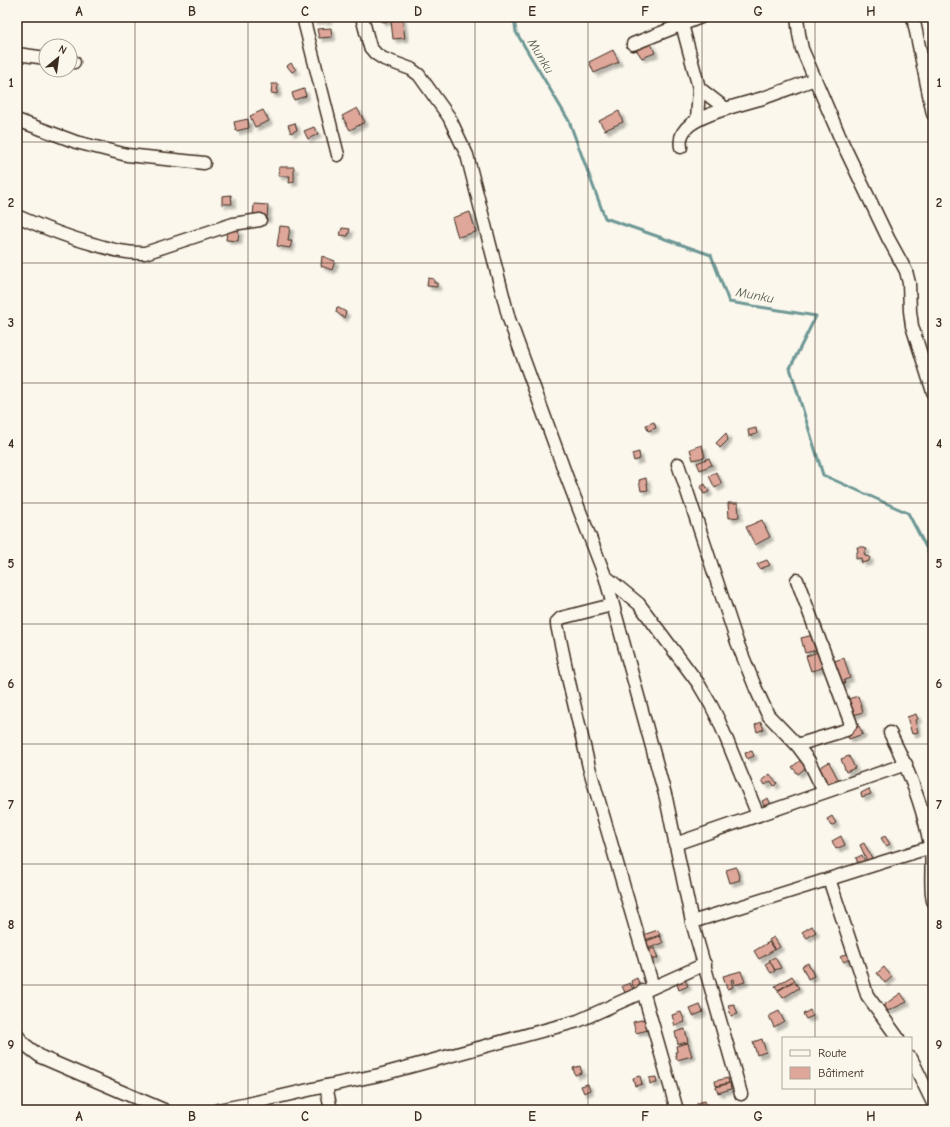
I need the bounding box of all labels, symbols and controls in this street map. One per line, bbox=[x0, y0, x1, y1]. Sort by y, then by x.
text: A bbox=[75, 4, 83, 19]
text: B bbox=[188, 4, 196, 19]
text: C bbox=[301, 4, 309, 19]
text: D bbox=[414, 4, 422, 19]
text: E bbox=[528, 4, 536, 19]
text: F bbox=[641, 4, 649, 19]
text: G bbox=[753, 4, 763, 19]
text: H bbox=[866, 4, 876, 19]
water label: Munku bbox=[524, 35, 557, 76]
north arrow bbox=[38, 38, 78, 78]
text: N bbox=[56, 42, 69, 57]
text: 1 bbox=[8, 75, 14, 90]
text: 1 bbox=[936, 75, 942, 90]
text: 2 bbox=[8, 195, 14, 210]
text: 2 bbox=[936, 195, 942, 210]
water label: Munku bbox=[734, 284, 775, 306]
text: 3 bbox=[8, 315, 14, 330]
text: 3 bbox=[936, 315, 942, 330]
text: 4 bbox=[8, 436, 14, 451]
text: 4 bbox=[936, 436, 942, 451]
text: 5 bbox=[8, 556, 15, 571]
text: 5 bbox=[936, 556, 943, 571]
text: 6 bbox=[8, 676, 15, 691]
text: 6 bbox=[936, 676, 943, 691]
text: 7 bbox=[8, 797, 14, 812]
text: 7 bbox=[936, 797, 942, 812]
text: 8 bbox=[8, 917, 14, 932]
text: 8 bbox=[936, 917, 942, 932]
text: 9 bbox=[8, 1037, 15, 1052]
legend bbox=[782, 1037, 912, 1089]
text: 9 bbox=[936, 1037, 943, 1052]
text: Route bbox=[818, 1046, 847, 1060]
text: Bâtiment bbox=[818, 1066, 864, 1080]
text: A bbox=[75, 1109, 83, 1124]
text: B bbox=[188, 1109, 196, 1124]
text: C bbox=[301, 1109, 309, 1124]
text: D bbox=[414, 1109, 422, 1124]
text: E bbox=[528, 1109, 536, 1124]
text: F bbox=[641, 1109, 649, 1124]
text: G bbox=[753, 1109, 763, 1124]
text: H bbox=[866, 1109, 876, 1124]

